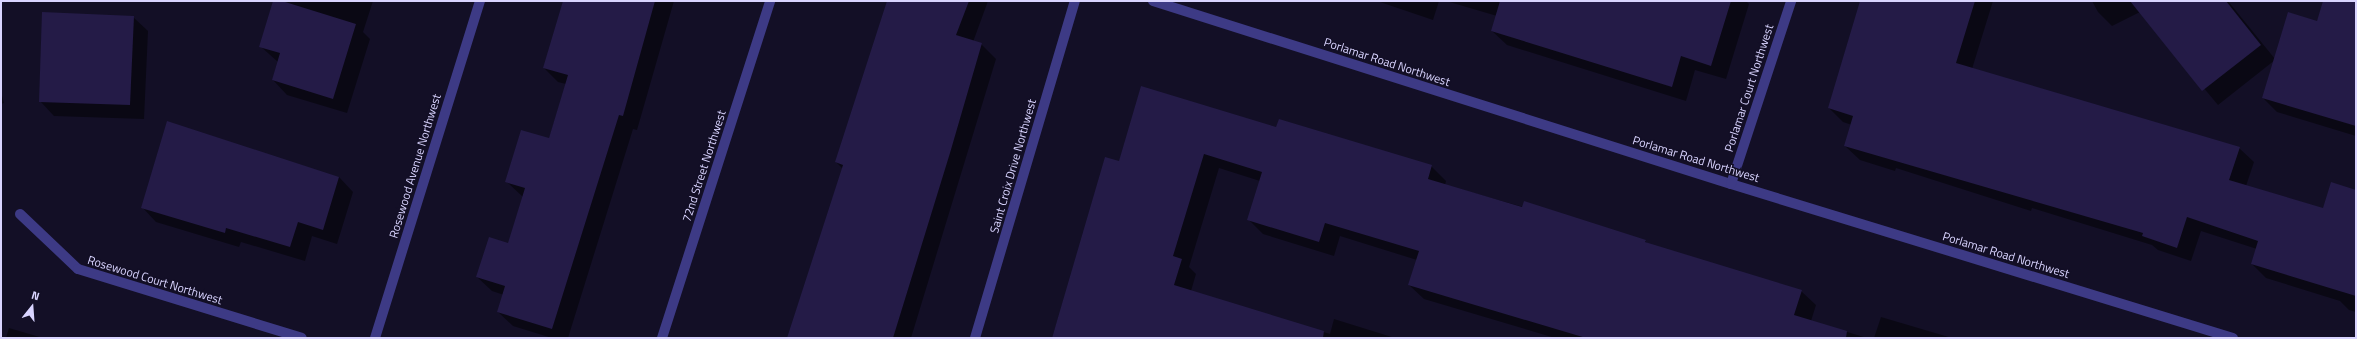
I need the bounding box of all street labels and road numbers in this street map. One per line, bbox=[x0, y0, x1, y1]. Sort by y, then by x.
street label: Porlamar Court Northwest bbox=[1722, 22, 1776, 154]
street label: Porlamar Road Northwest bbox=[1322, 35, 1452, 89]
street label: Rosewood Avenue Northwest bbox=[386, 92, 444, 240]
street label: Saint Croix Drive Northwest bbox=[987, 97, 1039, 235]
street label: 72nd Street Northwest bbox=[679, 108, 729, 224]
street label: Porlamar Road Northwest bbox=[1631, 133, 1761, 185]
street label: Porlamar Road Northwest bbox=[1941, 229, 2071, 281]
street label: Rosewood Court Northwest bbox=[86, 253, 224, 307]

